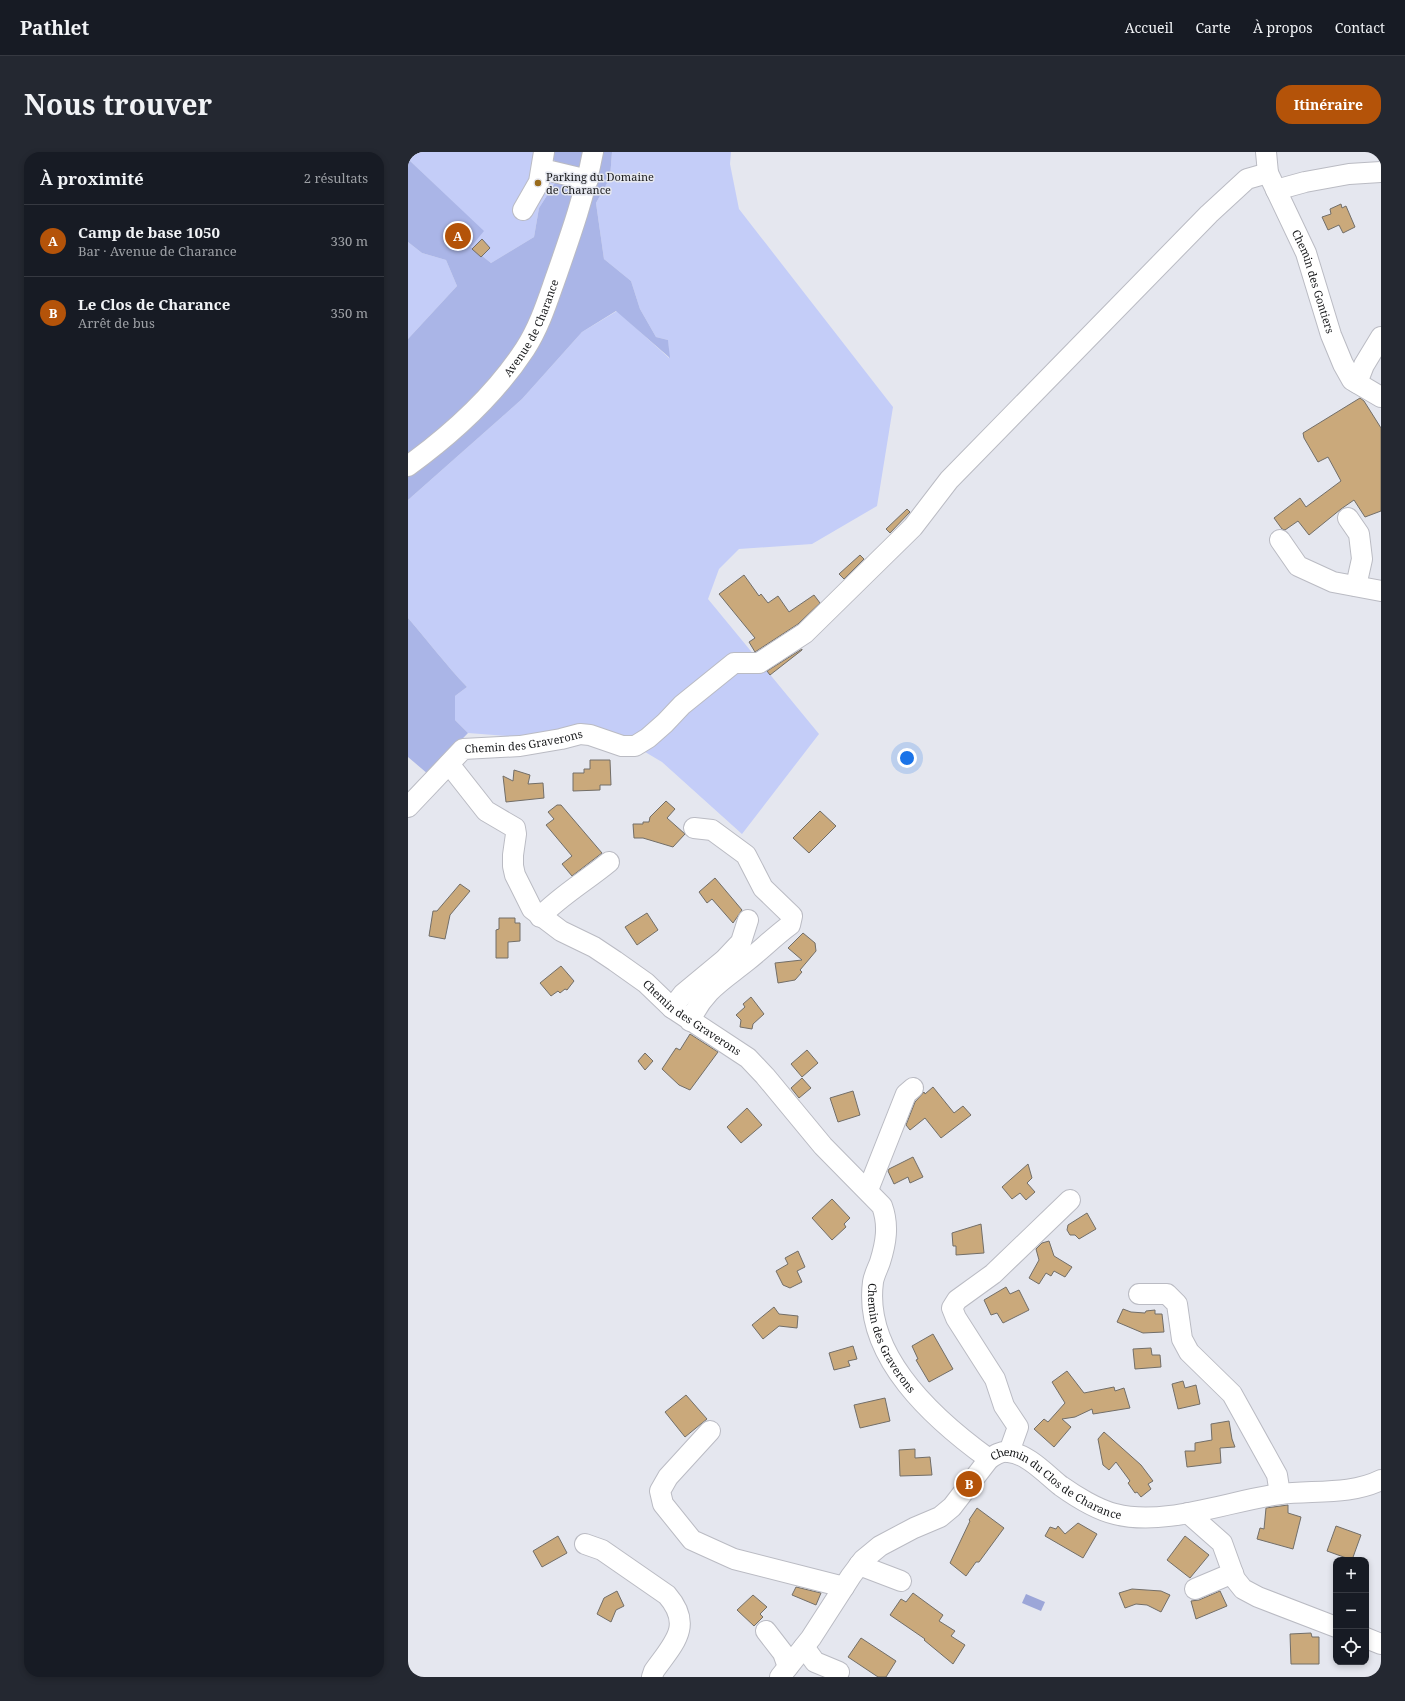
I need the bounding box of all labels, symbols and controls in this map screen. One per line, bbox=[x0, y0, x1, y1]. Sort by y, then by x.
text: Pathlet bbox=[20, 15, 89, 41]
text: Accueil bbox=[1125, 18, 1173, 37]
text: Carte bbox=[1195, 18, 1231, 37]
text: À propos bbox=[1253, 18, 1313, 37]
text: Contact bbox=[1335, 18, 1385, 37]
text: Nous trouver bbox=[24, 85, 212, 123]
button: Itinéraire bbox=[1276, 85, 1381, 124]
text: À proximité bbox=[40, 167, 144, 190]
text: 2 résultats bbox=[304, 169, 368, 187]
place label: Parking du Domaine de Charance bbox=[546, 169, 654, 197]
marker: Parking du Domaine de Charance bbox=[533, 178, 543, 188]
pin: A bbox=[445, 221, 471, 251]
text: Camp de base 1050 bbox=[78, 222, 220, 242]
street label: Chemin des Gontiers bbox=[1289, 227, 1338, 335]
text: A bbox=[48, 232, 58, 250]
text: 330 m bbox=[331, 232, 368, 250]
text: Bar · Avenue de Charance bbox=[78, 242, 237, 260]
street label: Avenue de Charance bbox=[500, 277, 562, 379]
text: Le Clos de Charance bbox=[78, 294, 230, 314]
text: B bbox=[49, 304, 57, 322]
text: 350 m bbox=[331, 304, 368, 322]
text: Arrêt de bus bbox=[78, 314, 155, 332]
street label: Chemin des Graverons bbox=[464, 726, 584, 756]
your location bbox=[897, 748, 917, 768]
street label: Chemin des Graverons bbox=[640, 976, 744, 1058]
street label: Chemin des Graverons bbox=[865, 1282, 919, 1396]
street label: Chemin du Clos de Charance bbox=[987, 1444, 1123, 1522]
pin: B bbox=[956, 1469, 982, 1499]
map controls bbox=[1333, 1557, 1369, 1665]
button: + bbox=[1333, 1557, 1369, 1593]
button: − bbox=[1333, 1593, 1369, 1629]
button: locate bbox=[1333, 1629, 1369, 1665]

